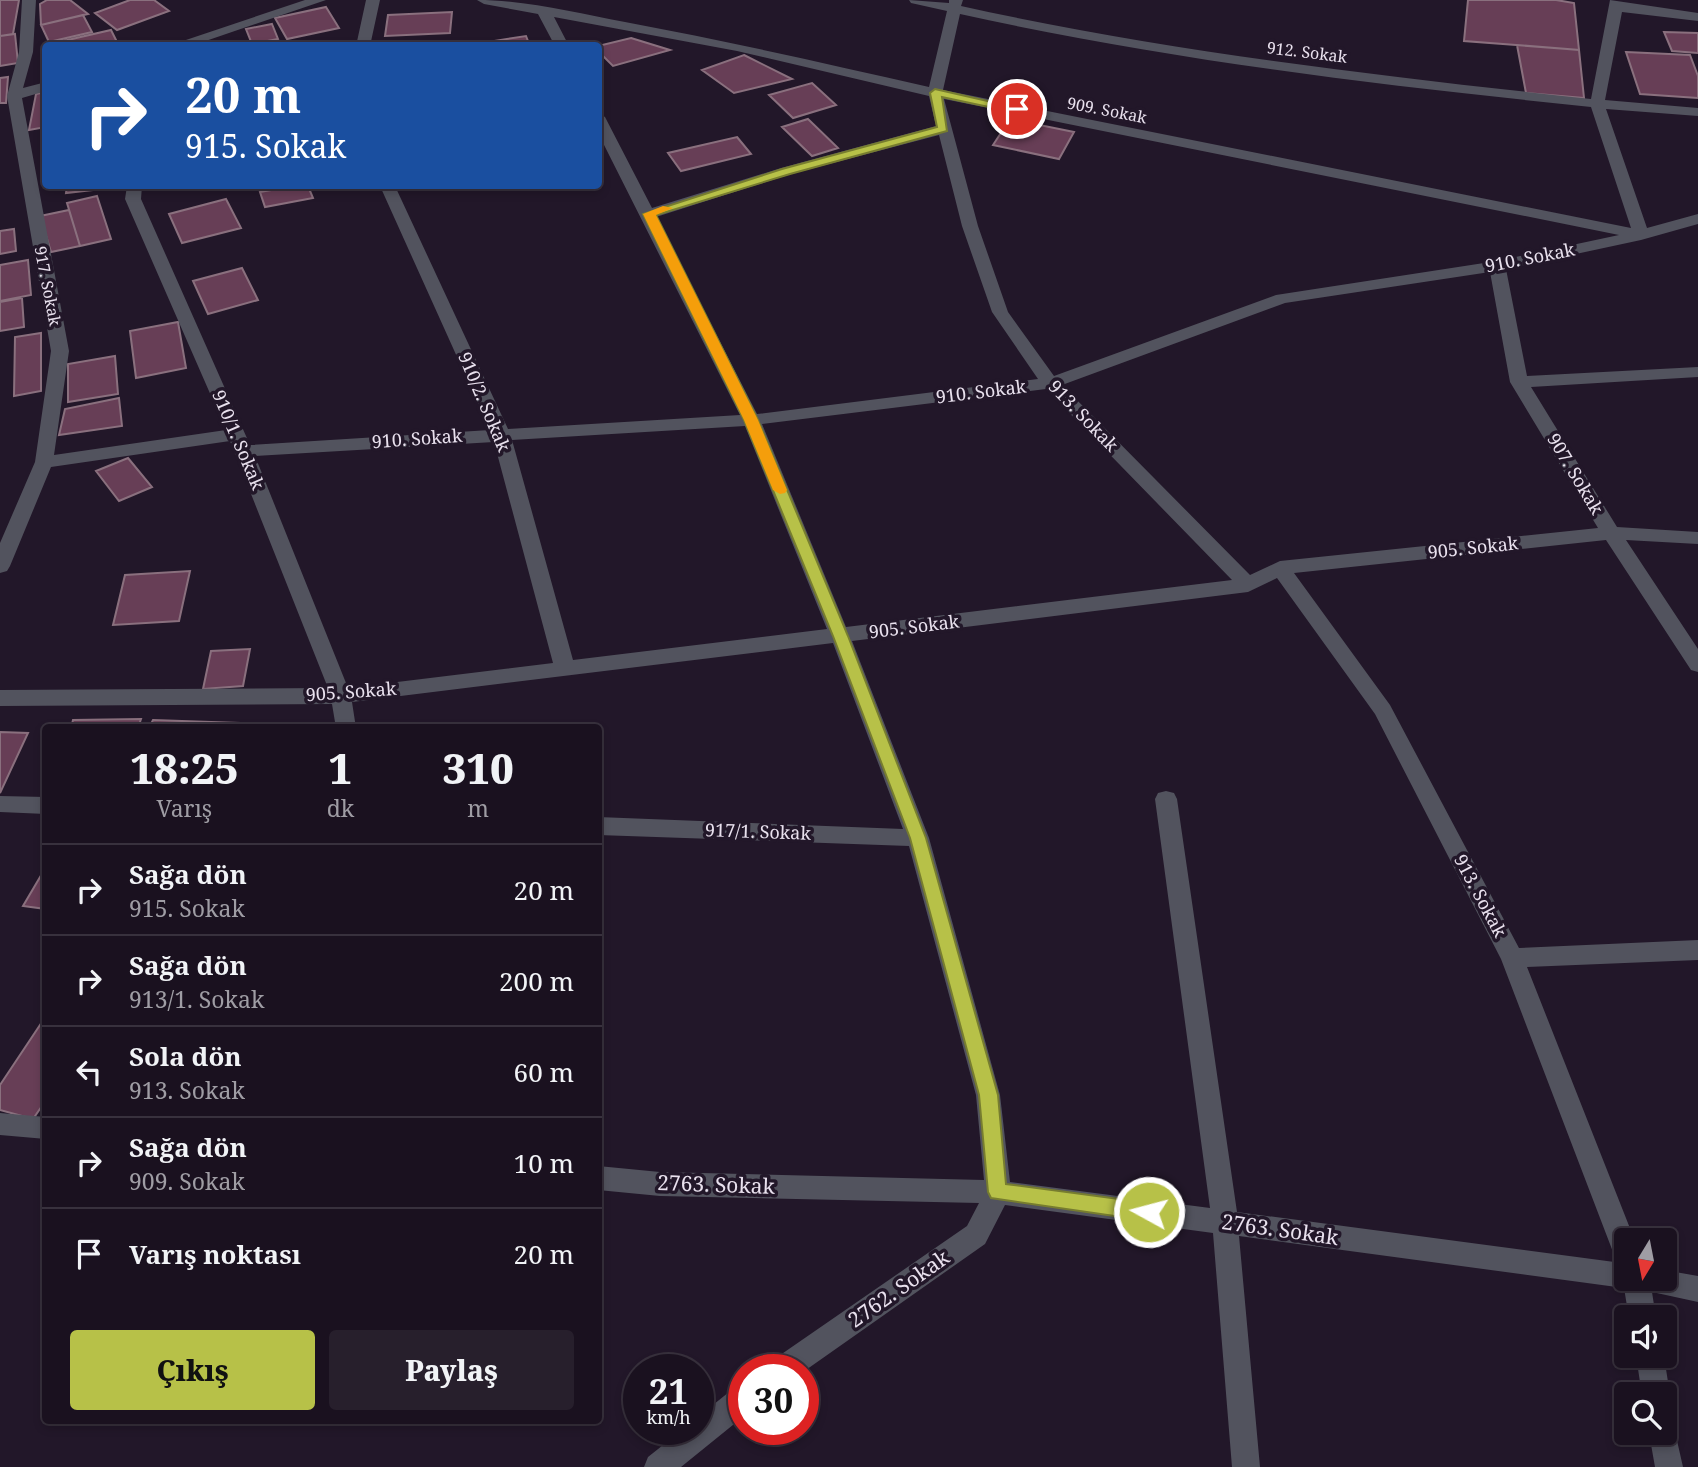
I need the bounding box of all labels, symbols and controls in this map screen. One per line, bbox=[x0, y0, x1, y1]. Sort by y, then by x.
street label: 912. Sokak bbox=[1266, 36, 1349, 68]
text: 20 m bbox=[185, 61, 301, 127]
icon: right bbox=[70, 70, 161, 161]
pin bbox=[987, 79, 1047, 139]
icon: arrive bbox=[998, 90, 1036, 128]
street label: 909. Sokak bbox=[1065, 92, 1149, 129]
text: 915. Sokak bbox=[185, 124, 346, 167]
street label: 910. Sokak bbox=[1483, 236, 1577, 277]
street label: 917. Sokak bbox=[30, 244, 67, 328]
street label: 910/2. Sokak bbox=[453, 348, 517, 456]
street label: 910. Sokak bbox=[934, 374, 1028, 408]
street label: 913. Sokak bbox=[1044, 374, 1124, 457]
street label: 910/1. Sokak bbox=[207, 386, 271, 494]
street label: 910. Sokak bbox=[371, 423, 463, 453]
street label: 907. Sokak bbox=[1542, 428, 1610, 519]
street label: 905. Sokak bbox=[1427, 530, 1520, 564]
street label: 905. Sokak bbox=[867, 609, 961, 643]
street label: 905. Sokak bbox=[305, 676, 397, 706]
text: 18:25 bbox=[130, 739, 238, 796]
text: 1 bbox=[329, 739, 352, 796]
text: 310 bbox=[442, 739, 514, 796]
text: Varış bbox=[156, 792, 212, 824]
text: dk bbox=[327, 792, 354, 824]
text: m bbox=[467, 792, 489, 824]
street label: 917/1. Sokak bbox=[705, 817, 812, 845]
street label: 913. Sokak bbox=[1449, 850, 1513, 942]
text: Sağa dön bbox=[129, 856, 247, 892]
icon: right bbox=[70, 871, 108, 909]
text: 20 m bbox=[514, 872, 574, 908]
text: 915. Sokak bbox=[129, 892, 245, 924]
text: Sağa dön bbox=[129, 947, 247, 983]
icon: right bbox=[70, 962, 108, 1000]
text: 200 m bbox=[499, 963, 574, 999]
text: 913/1. Sokak bbox=[129, 983, 264, 1015]
text: Sola dön bbox=[129, 1038, 242, 1074]
icon: left bbox=[70, 1053, 108, 1091]
text: 60 m bbox=[514, 1054, 574, 1090]
text: 913. Sokak bbox=[129, 1074, 245, 1106]
text: Sağa dön bbox=[129, 1129, 247, 1165]
icon: right bbox=[70, 1144, 108, 1182]
text: 10 m bbox=[514, 1145, 574, 1181]
text: 909. Sokak bbox=[129, 1165, 245, 1197]
street label: 2763. Sokak bbox=[657, 1168, 776, 1200]
position arrow bbox=[1112, 1175, 1186, 1249]
street label: 2763. Sokak bbox=[1220, 1207, 1341, 1251]
north arrow bbox=[1614, 1228, 1676, 1292]
map controls bbox=[1614, 1228, 1677, 1445]
icon: arrive bbox=[70, 1235, 108, 1273]
text: Varış noktası bbox=[129, 1236, 301, 1272]
text: 20 m bbox=[514, 1236, 574, 1272]
street label: 2762. Sokak bbox=[842, 1243, 955, 1333]
button: sound bbox=[1614, 1305, 1677, 1368]
button: Çıkış bbox=[70, 1330, 315, 1410]
button: Paylaş bbox=[329, 1330, 574, 1410]
speed limit sign: 30 bbox=[728, 1354, 819, 1445]
text: 21 bbox=[649, 1367, 688, 1414]
button: search bbox=[1614, 1382, 1677, 1445]
text: km/h bbox=[646, 1405, 691, 1429]

